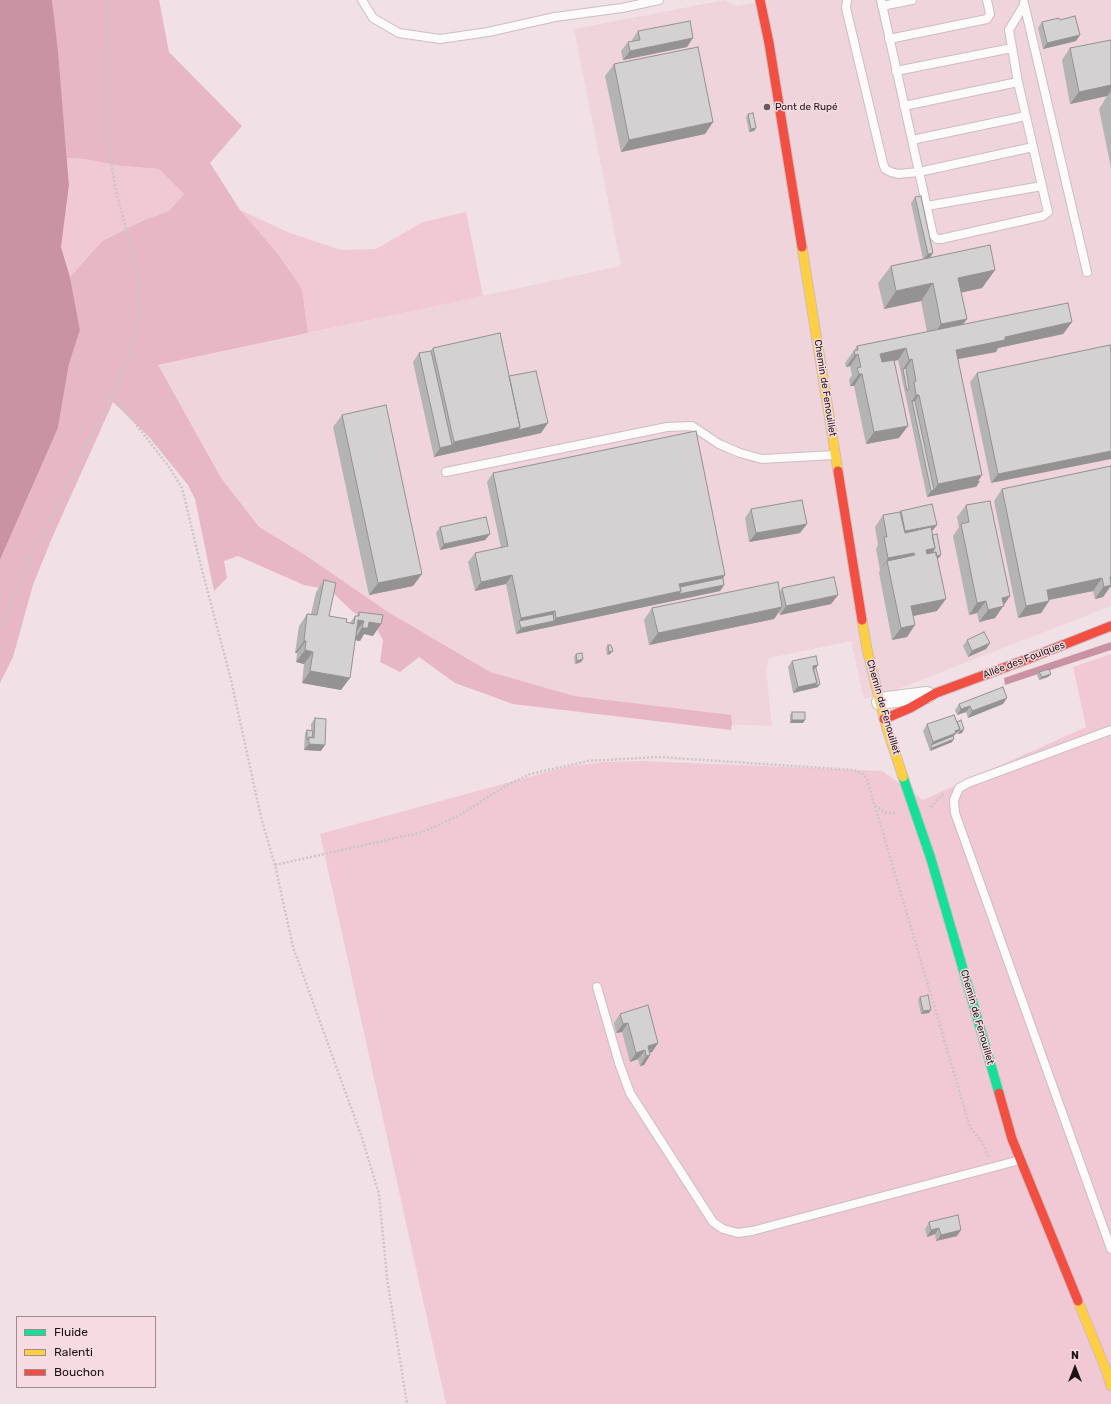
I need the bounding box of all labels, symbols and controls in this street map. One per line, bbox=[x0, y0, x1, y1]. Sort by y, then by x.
place label: Pont de Rupé bbox=[775, 101, 838, 113]
marker: Pont de Rupé bbox=[762, 102, 772, 112]
street label: Chemin de Fenouillet bbox=[811, 339, 839, 437]
street label: Allée des Foulques bbox=[981, 639, 1067, 681]
street label: Chemin de Fenouillet bbox=[864, 658, 902, 756]
street label: Chemin de Fenouillet bbox=[958, 968, 996, 1066]
legend bbox=[16, 1316, 156, 1388]
text: Fluide bbox=[54, 1325, 88, 1339]
text: Ralenti bbox=[54, 1345, 93, 1359]
north arrow bbox=[1055, 1348, 1095, 1388]
text: N bbox=[1071, 1349, 1079, 1362]
text: Bouchon bbox=[54, 1365, 104, 1379]

